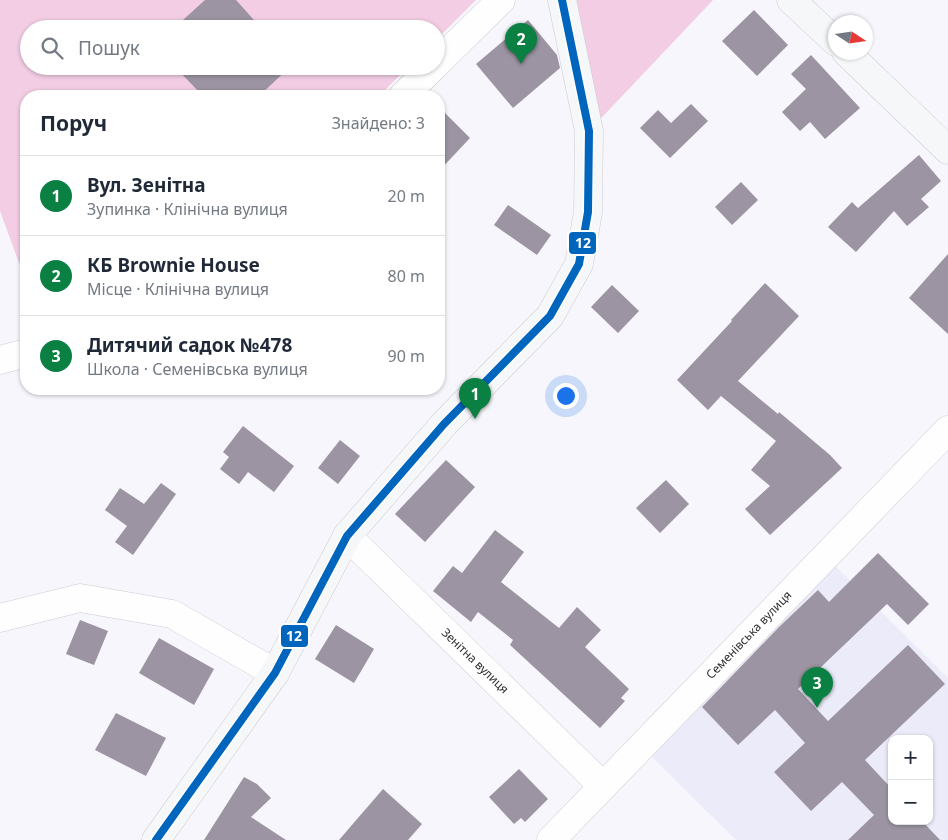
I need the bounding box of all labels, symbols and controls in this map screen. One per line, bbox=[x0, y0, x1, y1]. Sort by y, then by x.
north arrow bbox=[828, 15, 873, 60]
search box bbox=[20, 20, 445, 75]
pin: 2 bbox=[505, 23, 537, 64]
icon: search bbox=[38, 34, 66, 62]
text: Пошук bbox=[78, 35, 140, 61]
text: Поруч bbox=[40, 109, 107, 137]
text: Знайдено: 3 bbox=[332, 112, 425, 134]
text: Вул. Зенітна bbox=[87, 172, 206, 198]
text: 1 bbox=[51, 185, 61, 207]
text: 20 m bbox=[388, 185, 425, 207]
text: Зупинка · Клінічна вулиця bbox=[87, 198, 288, 220]
line badge: 12 bbox=[568, 231, 597, 255]
text: 12 bbox=[575, 233, 591, 252]
text: КБ Brownie House bbox=[87, 252, 260, 278]
text: 2 bbox=[51, 265, 61, 287]
text: 80 m bbox=[388, 265, 425, 287]
text: Місце · Клінічна вулиця bbox=[87, 278, 269, 300]
text: Дитячий садок №478 bbox=[87, 332, 292, 358]
text: 3 bbox=[51, 345, 61, 367]
text: 90 m bbox=[388, 345, 425, 367]
text: Школа · Семенівська вулиця bbox=[87, 358, 308, 380]
pin: 1 bbox=[459, 378, 491, 419]
your location bbox=[553, 383, 579, 409]
street label: Семенівська вулиця bbox=[702, 587, 795, 683]
line badge: 12 bbox=[280, 624, 309, 648]
street label: Зенітна вулиця bbox=[438, 624, 513, 697]
text: 12 bbox=[286, 626, 302, 645]
pin: 3 bbox=[801, 667, 833, 708]
map controls bbox=[888, 735, 933, 825]
button: + bbox=[888, 735, 933, 780]
button: − bbox=[888, 780, 933, 825]

